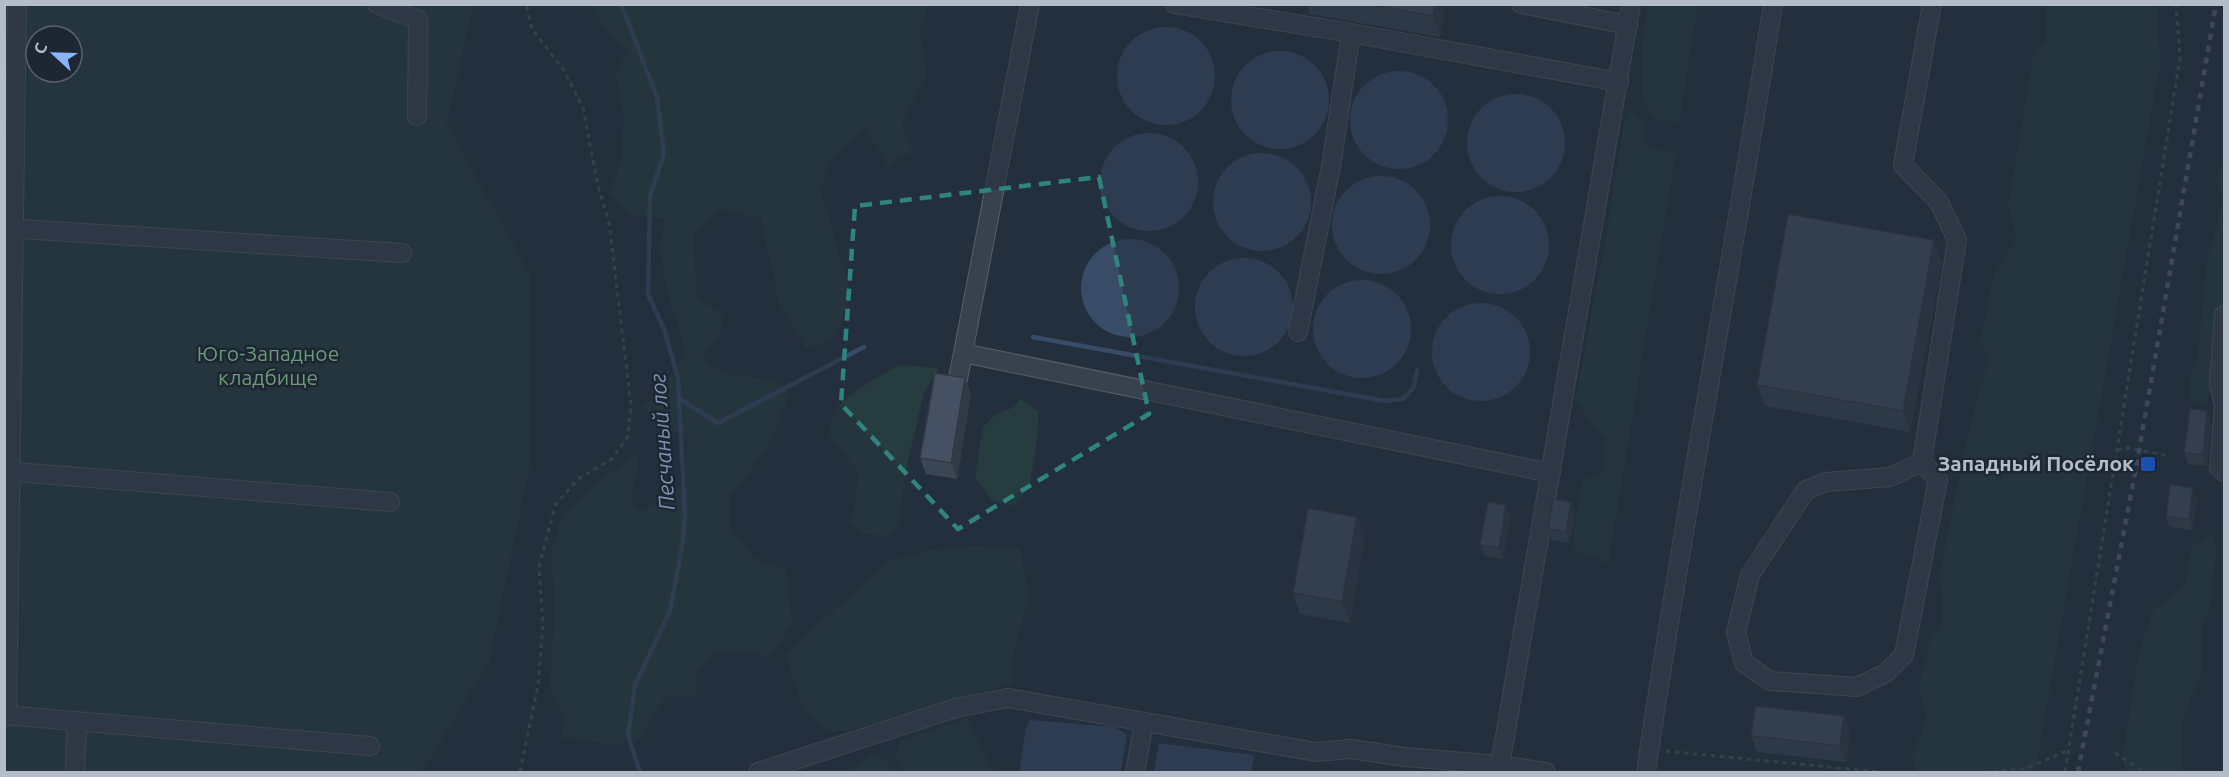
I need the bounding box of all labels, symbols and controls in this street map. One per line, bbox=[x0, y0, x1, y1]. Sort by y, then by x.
north arrow bbox=[24, 24, 84, 84]
text: С bbox=[30, 40, 50, 56]
park label: Юго-Западное кладбище bbox=[197, 341, 339, 389]
water label: Песчаный лог bbox=[644, 373, 679, 511]
place label: Западный Посёлок bbox=[1938, 451, 2134, 475]
marker: Западный Посёлок bbox=[2139, 455, 2157, 473]

